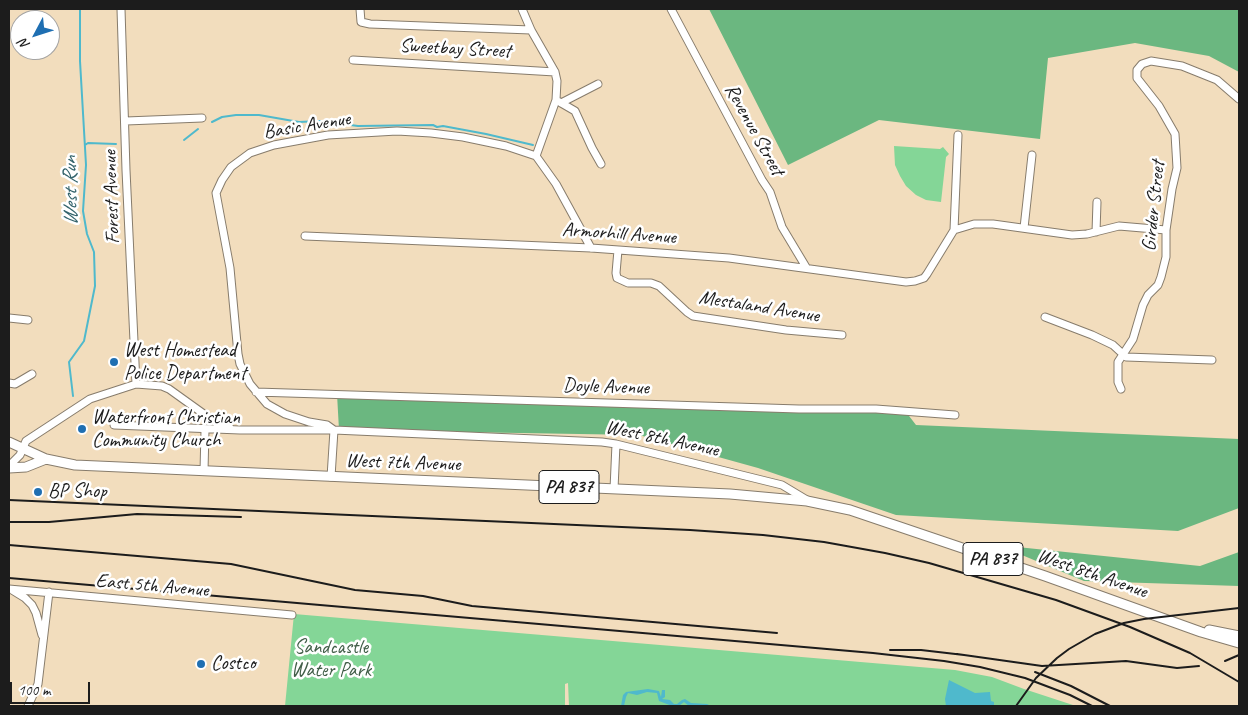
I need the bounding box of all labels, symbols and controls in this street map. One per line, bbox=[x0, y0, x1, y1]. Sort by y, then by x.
north arrow bbox=[10, 10, 60, 60]
street label: Sweetbay Street bbox=[399, 34, 511, 64]
text: N bbox=[15, 36, 33, 53]
street label: Revenue Street bbox=[719, 80, 789, 180]
street label: Basic Avenue bbox=[262, 107, 352, 145]
street label: Forest Avenue bbox=[98, 150, 126, 244]
water label: West Run bbox=[58, 156, 84, 226]
street label: Girder Street bbox=[1137, 160, 1171, 252]
street label: Armorhill Avenue bbox=[561, 218, 677, 250]
street label: Mestaland Avenue bbox=[697, 286, 821, 328]
place label: West Homestead Police Department bbox=[124, 339, 246, 386]
marker: West Homestead Police Department bbox=[108, 356, 120, 368]
street label: Doyle Avenue bbox=[563, 374, 649, 400]
place label: Waterfront Christian Community Church bbox=[92, 406, 240, 453]
street label: West 8th Avenue bbox=[603, 415, 721, 463]
marker: Waterfront Christian Community Church bbox=[76, 423, 88, 435]
street label: West 7th Avenue bbox=[345, 449, 461, 477]
road number: PA 837 bbox=[539, 471, 599, 504]
place label: BP Shop bbox=[48, 480, 106, 504]
marker: BP Shop bbox=[32, 486, 44, 498]
road number: PA 837 bbox=[963, 542, 1023, 576]
street label: West 8th Avenue bbox=[1034, 544, 1150, 604]
street label: East 5th Avenue bbox=[95, 569, 209, 603]
park label: Sandcastle Water Park bbox=[291, 636, 371, 683]
place label: Costco bbox=[211, 652, 255, 676]
marker: Costco bbox=[195, 658, 207, 670]
scale bar bbox=[12, 672, 92, 704]
text: 100 m bbox=[18, 681, 50, 700]

